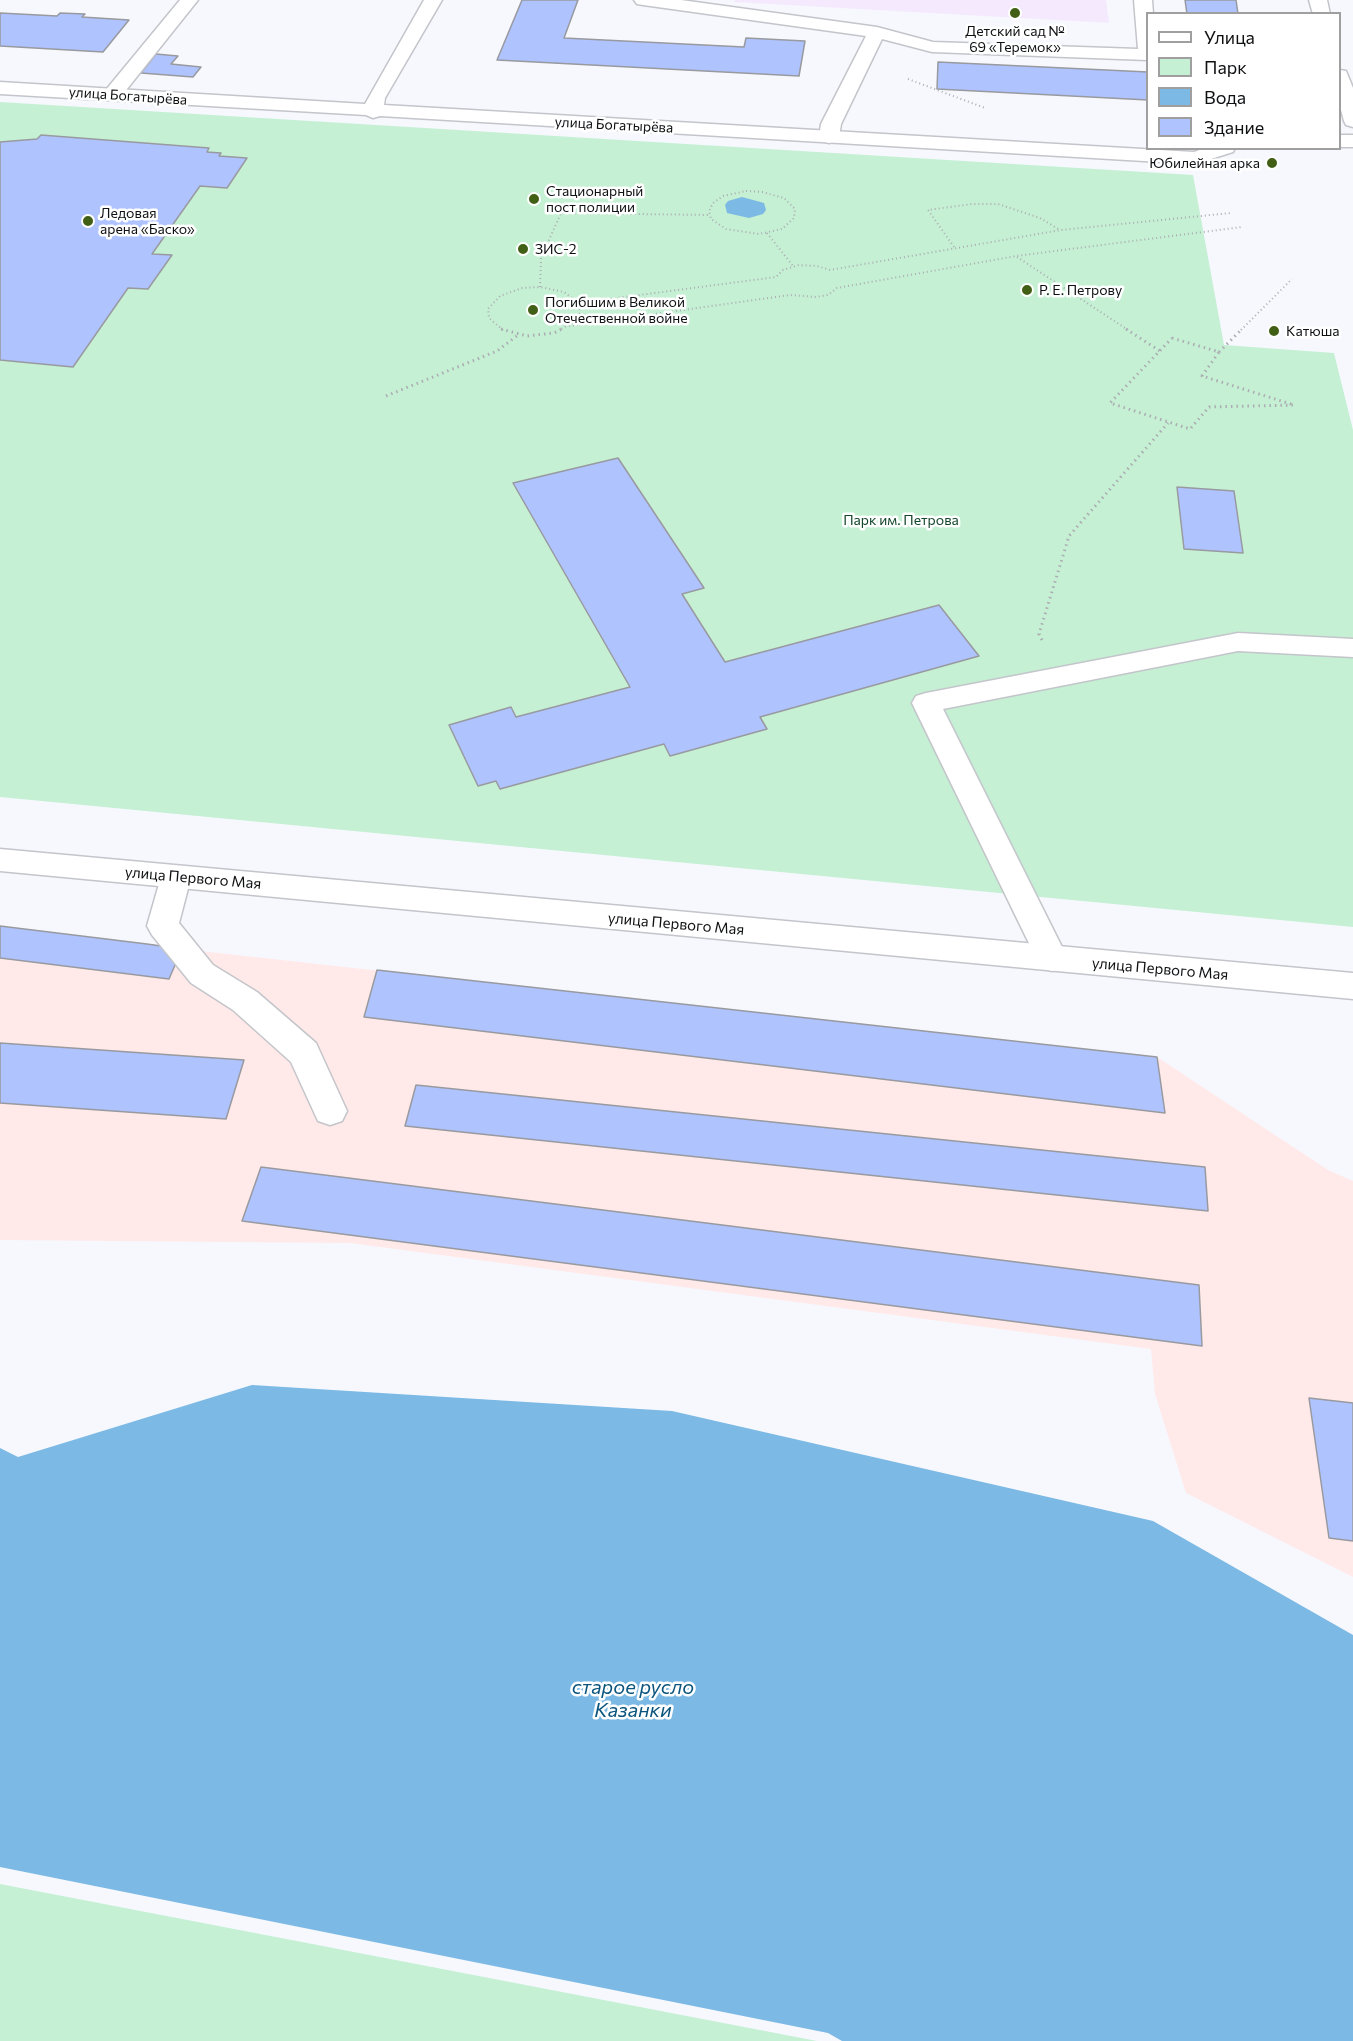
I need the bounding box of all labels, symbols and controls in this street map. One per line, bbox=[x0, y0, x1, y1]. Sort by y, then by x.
marker: Детский сад № 69 «Теремок» bbox=[1008, 6, 1022, 20]
legend bbox=[1146, 12, 1341, 150]
place label: Детский сад № 69 «Теремок» bbox=[965, 23, 1065, 56]
text: Улица bbox=[1204, 26, 1255, 48]
text: Парк bbox=[1204, 56, 1247, 78]
street label: улица Богатырёва bbox=[68, 83, 188, 109]
text: Вода bbox=[1204, 86, 1246, 108]
street label: улица Богатырёва bbox=[554, 114, 674, 136]
text: Здание bbox=[1204, 116, 1264, 138]
place label: Юбилейная арка bbox=[1149, 155, 1260, 171]
marker: Юбилейная арка bbox=[1265, 156, 1279, 170]
place label: Стационарный пост полиции bbox=[546, 183, 643, 216]
marker: Стационарный пост полиции bbox=[527, 192, 541, 206]
place label: Ледовая арена «Баско» bbox=[100, 205, 195, 238]
marker: Ледовая арена «Баско» bbox=[81, 214, 95, 228]
place label: ЗИС-2 bbox=[535, 241, 577, 257]
marker: ЗИС-2 bbox=[516, 242, 530, 256]
place label: Р. Е. Петрову bbox=[1039, 282, 1122, 298]
marker: Р. Е. Петрову bbox=[1020, 283, 1034, 297]
place label: Погибшим в Великой Отечественной войне bbox=[545, 294, 688, 326]
marker: Погибшим в Великой Отечественной войне bbox=[526, 303, 540, 317]
place label: Катюша bbox=[1286, 323, 1340, 339]
marker: Катюша bbox=[1267, 324, 1281, 338]
park label: Парк им. Петрова bbox=[843, 512, 959, 528]
street label: улица Первого Мая bbox=[124, 863, 262, 893]
street label: улица Первого Мая bbox=[607, 909, 745, 939]
street label: улица Первого Мая bbox=[1091, 954, 1229, 984]
water label: старое русло Казанки bbox=[572, 1675, 694, 1722]

